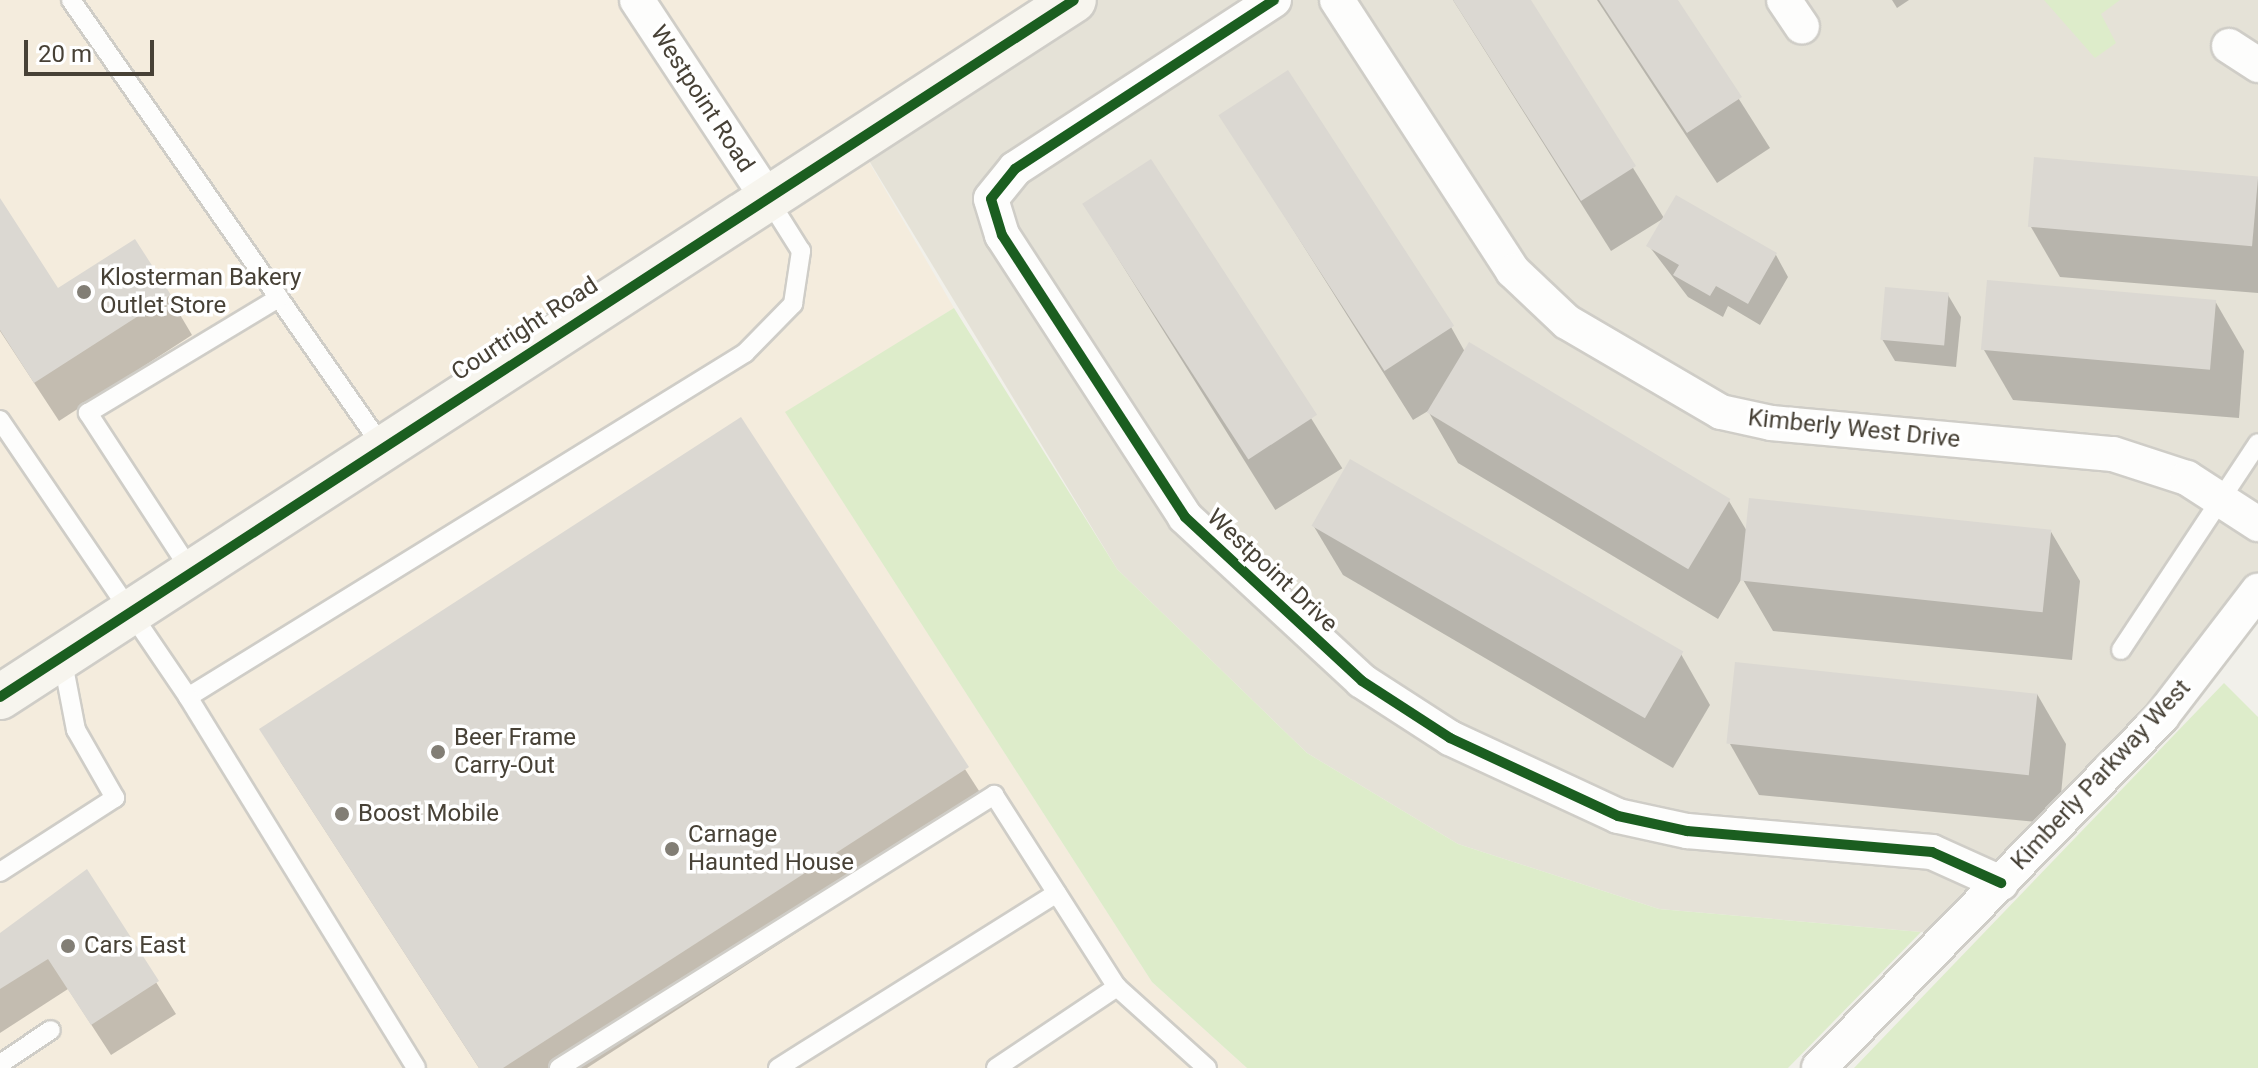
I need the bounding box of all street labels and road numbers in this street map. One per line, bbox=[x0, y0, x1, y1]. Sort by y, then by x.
street label: Westpoint Road bbox=[644, 20, 760, 178]
street label: Courtright Road bbox=[446, 271, 604, 387]
street label: Kimberly West Drive bbox=[1746, 404, 1962, 454]
street label: Westpoint Drive bbox=[1201, 503, 1343, 639]
street label: Kimberly Parkway West bbox=[2005, 674, 2197, 876]

